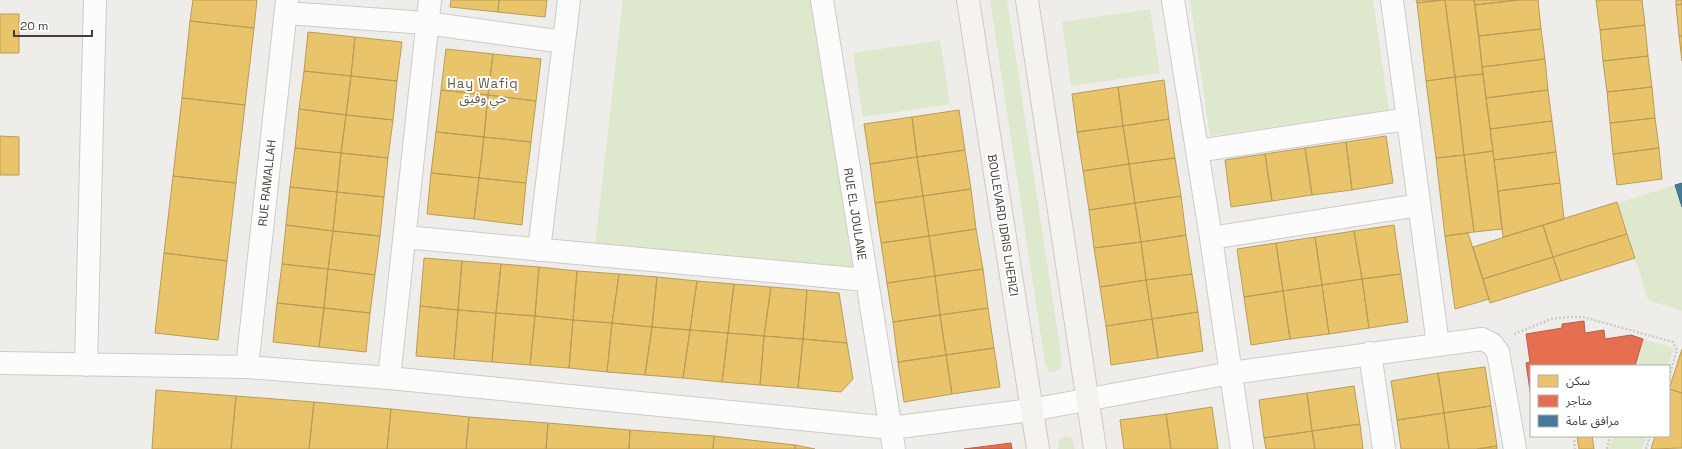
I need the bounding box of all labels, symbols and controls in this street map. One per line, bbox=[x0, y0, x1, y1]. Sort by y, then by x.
scale bar bbox=[14, 12, 92, 38]
text: 20 m bbox=[20, 18, 48, 34]
district label: Hay Wafiq حي وفيق bbox=[447, 75, 519, 109]
street label: RUE RAMALLAH bbox=[254, 139, 280, 227]
street label: BOULEVARD IDRIS LHERIZI bbox=[984, 153, 1022, 297]
street label: RUE EL JOULANE bbox=[840, 167, 870, 262]
legend bbox=[1530, 365, 1670, 437]
text: سكن bbox=[1566, 373, 1590, 389]
text: متاجر bbox=[1565, 393, 1592, 409]
text: مرافق عامة bbox=[1566, 413, 1619, 429]

